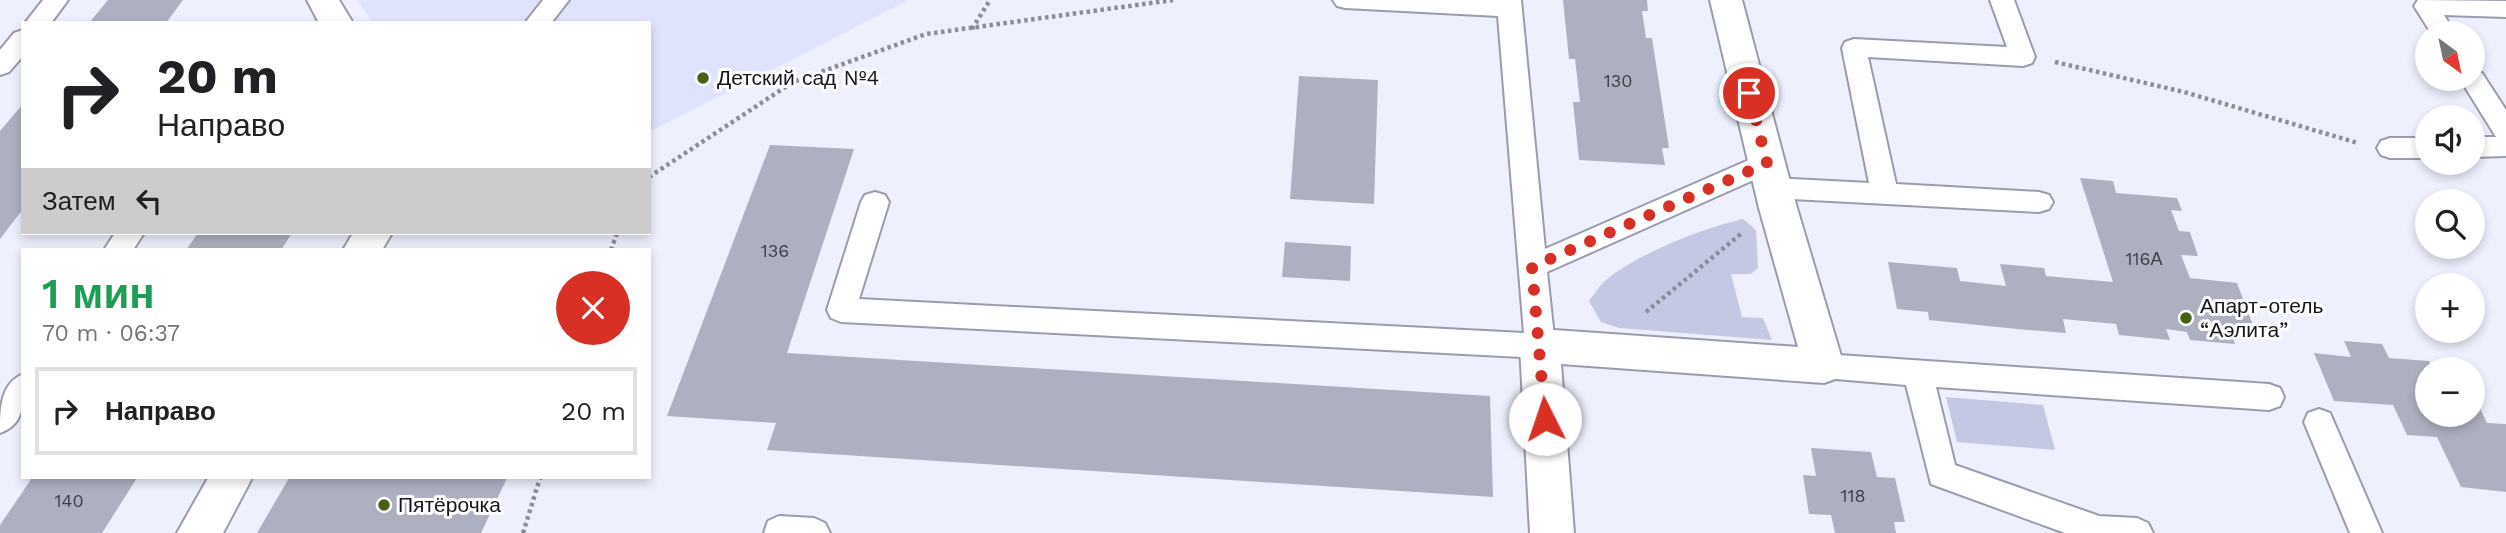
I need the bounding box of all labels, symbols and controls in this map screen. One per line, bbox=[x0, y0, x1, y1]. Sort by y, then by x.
north arrow bbox=[2415, 21, 2485, 91]
map controls bbox=[2415, 21, 2485, 427]
text: 20 m bbox=[157, 47, 278, 105]
icon: right bbox=[42, 49, 133, 140]
pin bbox=[1719, 63, 1779, 123]
place label: Детский сад №4 bbox=[717, 65, 879, 90]
marker: Детский сад №4 bbox=[695, 70, 711, 86]
house number: 130 bbox=[1604, 70, 1632, 91]
icon: arrive bbox=[1730, 74, 1768, 112]
button: sound bbox=[2415, 105, 2485, 175]
text: Направо bbox=[157, 106, 285, 144]
icon: left bbox=[130, 182, 168, 220]
text: Затем bbox=[42, 186, 116, 216]
button: search bbox=[2415, 189, 2485, 259]
house number: 136 bbox=[761, 240, 789, 261]
house number: 116А bbox=[2126, 248, 2163, 269]
text: 1 мин bbox=[42, 269, 155, 318]
button: close bbox=[556, 271, 630, 345]
button: + bbox=[2415, 273, 2485, 343]
place label: Апарт-отель “Аэлита” bbox=[2200, 293, 2323, 342]
marker: Апарт-отель “Аэлита” bbox=[2178, 310, 2194, 326]
text: 70 m · 06:37 bbox=[42, 320, 180, 347]
button: − bbox=[2415, 357, 2485, 427]
position arrow bbox=[1508, 382, 1582, 456]
icon: right bbox=[46, 392, 84, 430]
text: Направо bbox=[105, 396, 216, 426]
text: 20 m bbox=[561, 396, 626, 426]
house number: 118 bbox=[1840, 485, 1866, 506]
house number: 140 bbox=[54, 490, 84, 511]
place label: Пятёрочка bbox=[398, 492, 501, 517]
marker: Пятёрочка bbox=[376, 497, 392, 513]

